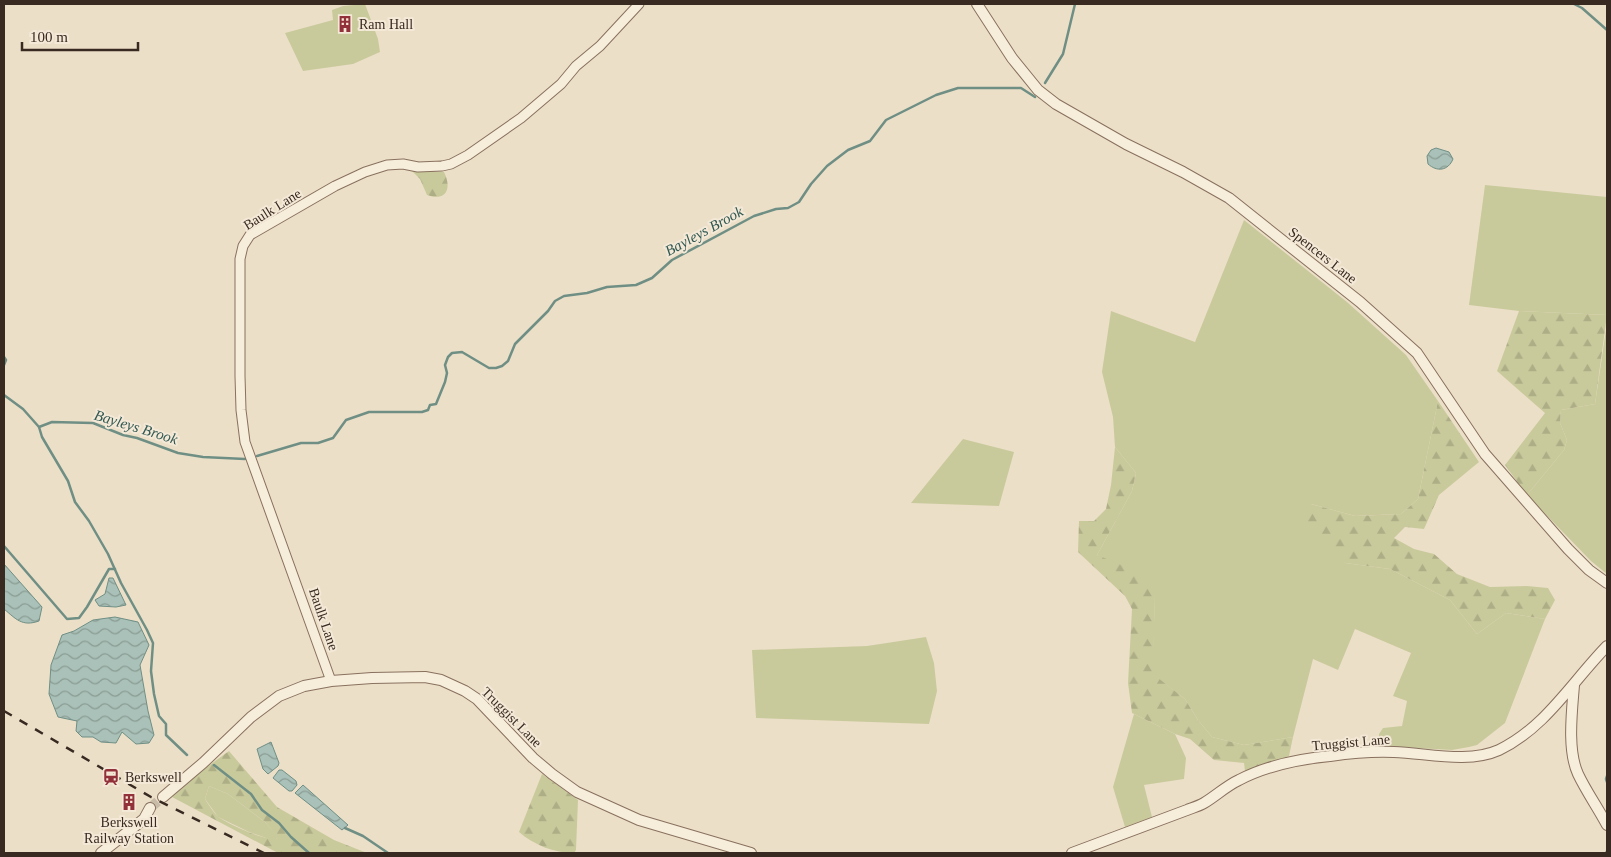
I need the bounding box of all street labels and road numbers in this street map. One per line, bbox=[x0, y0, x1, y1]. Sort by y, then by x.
street label: Baulk Lane bbox=[241, 186, 304, 233]
street label: Spencers Lane bbox=[1286, 224, 1360, 287]
street label: Baulk Lane bbox=[306, 586, 341, 652]
street label: Truggist Lane bbox=[479, 684, 545, 750]
street label: Truggist Lane bbox=[1311, 732, 1391, 753]

